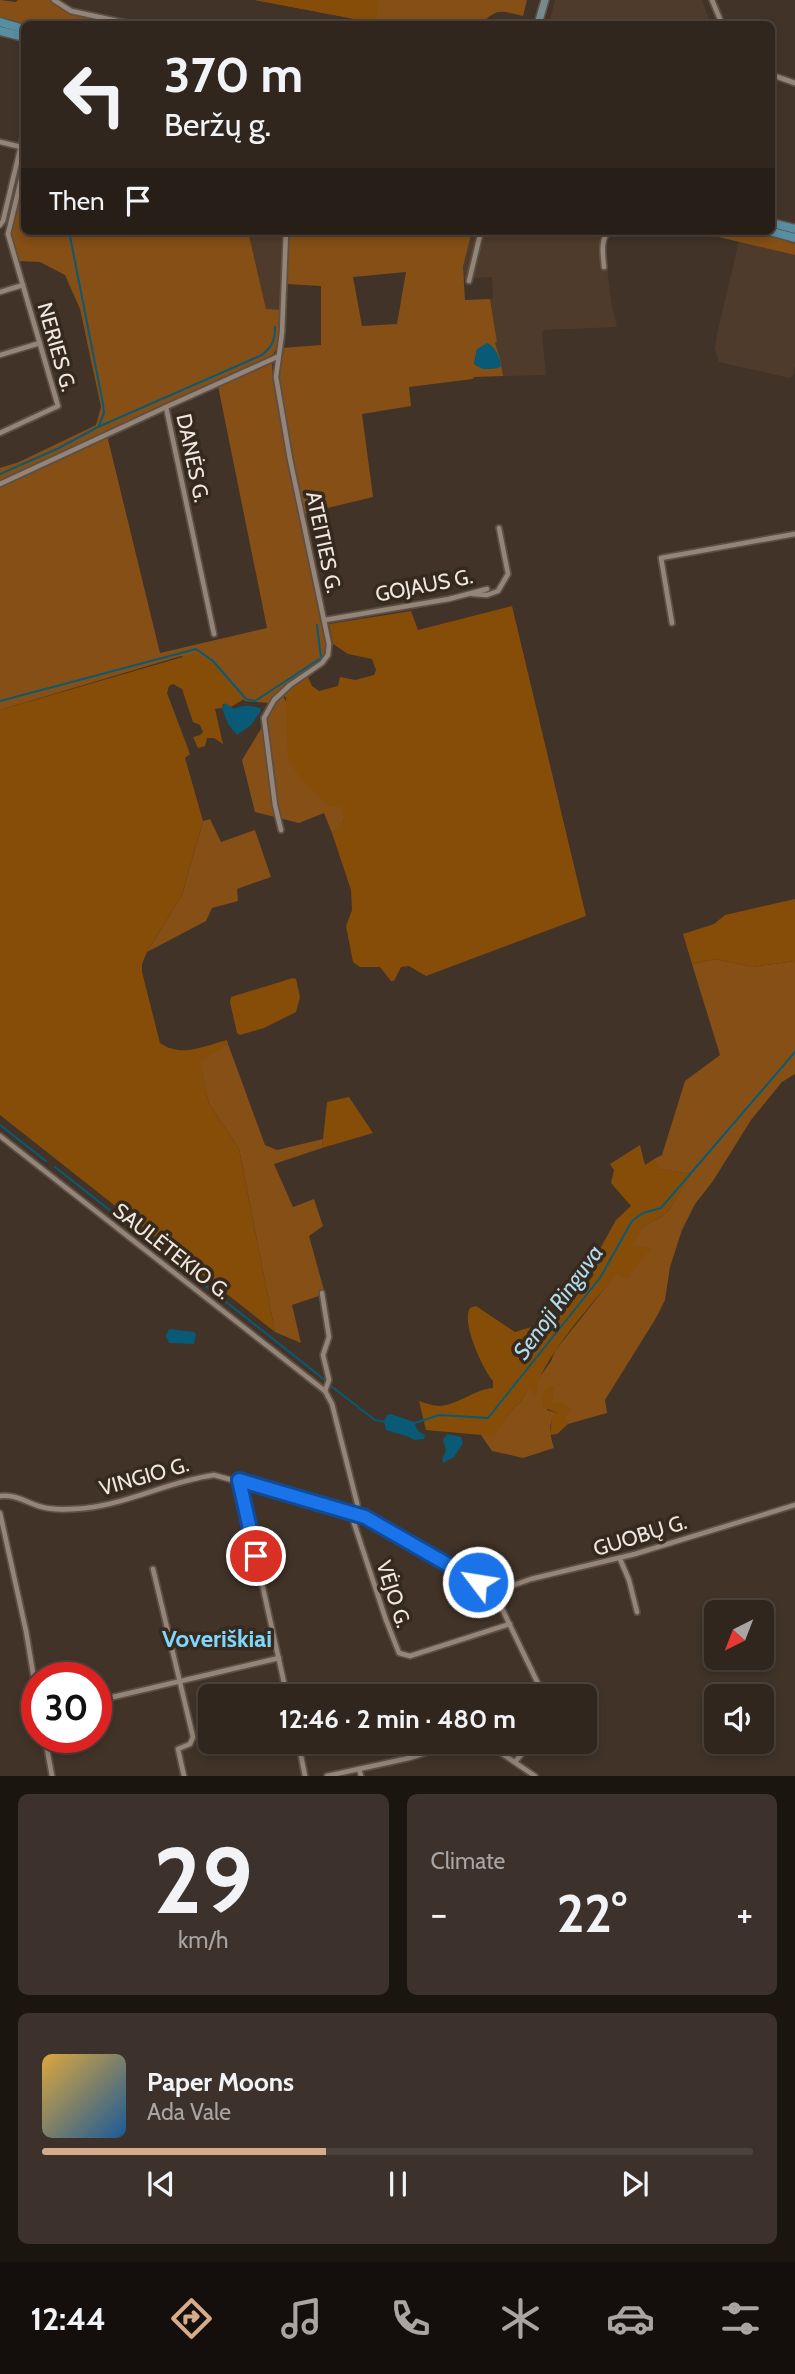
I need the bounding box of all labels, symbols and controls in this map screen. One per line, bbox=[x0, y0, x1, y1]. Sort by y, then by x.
text: 370 m bbox=[164, 45, 303, 104]
icon: left bbox=[49, 49, 140, 140]
text: Beržų g. bbox=[164, 105, 271, 144]
icon: arrive bbox=[119, 182, 157, 220]
text: Then bbox=[49, 185, 105, 217]
street label: NERIES G. bbox=[32, 300, 82, 394]
street label: DANĖS G. bbox=[171, 411, 215, 505]
street label: ATEITIES G. bbox=[301, 489, 347, 595]
street label: GOJAUS G. bbox=[373, 563, 475, 607]
street label: SAULĖTEKIO G. bbox=[108, 1198, 236, 1304]
water label: Senoji Ringuva bbox=[507, 1239, 609, 1365]
street label: VINGIO G. bbox=[96, 1451, 192, 1501]
street label: GUOBŲ G. bbox=[590, 1509, 690, 1561]
pin bbox=[226, 1526, 286, 1586]
icon: arrive bbox=[237, 1537, 275, 1575]
position arrow bbox=[441, 1545, 515, 1619]
street label: VĖJO G. bbox=[371, 1557, 417, 1631]
north arrow bbox=[704, 1600, 774, 1670]
map controls bbox=[704, 1600, 774, 1754]
district label: Voveriškiai bbox=[162, 1624, 272, 1653]
speed limit sign: 30 bbox=[21, 1662, 112, 1753]
button: sound bbox=[704, 1684, 774, 1754]
text: 12:46 · 2 min · 480 m bbox=[279, 1703, 516, 1735]
text: 29 bbox=[154, 1825, 253, 1936]
text: Climate bbox=[431, 1847, 505, 1875]
text: 22° bbox=[557, 1882, 627, 1945]
text: − bbox=[431, 1890, 447, 1937]
text: + bbox=[736, 1890, 753, 1937]
text: km/h bbox=[178, 1926, 228, 1954]
text: Paper Moons bbox=[147, 2066, 294, 2098]
text: Ada Vale bbox=[147, 2098, 231, 2126]
icon: previous bbox=[142, 2165, 180, 2203]
icon: pause bbox=[379, 2165, 417, 2203]
icon: next bbox=[616, 2165, 654, 2203]
icon: directions bbox=[167, 2294, 216, 2343]
icon: music bbox=[277, 2294, 326, 2343]
icon: phone bbox=[386, 2294, 435, 2343]
icon: climate bbox=[496, 2294, 545, 2343]
icon: car bbox=[606, 2294, 655, 2343]
icon: filters bbox=[716, 2294, 765, 2343]
text: 12:44 bbox=[30, 2299, 106, 2338]

